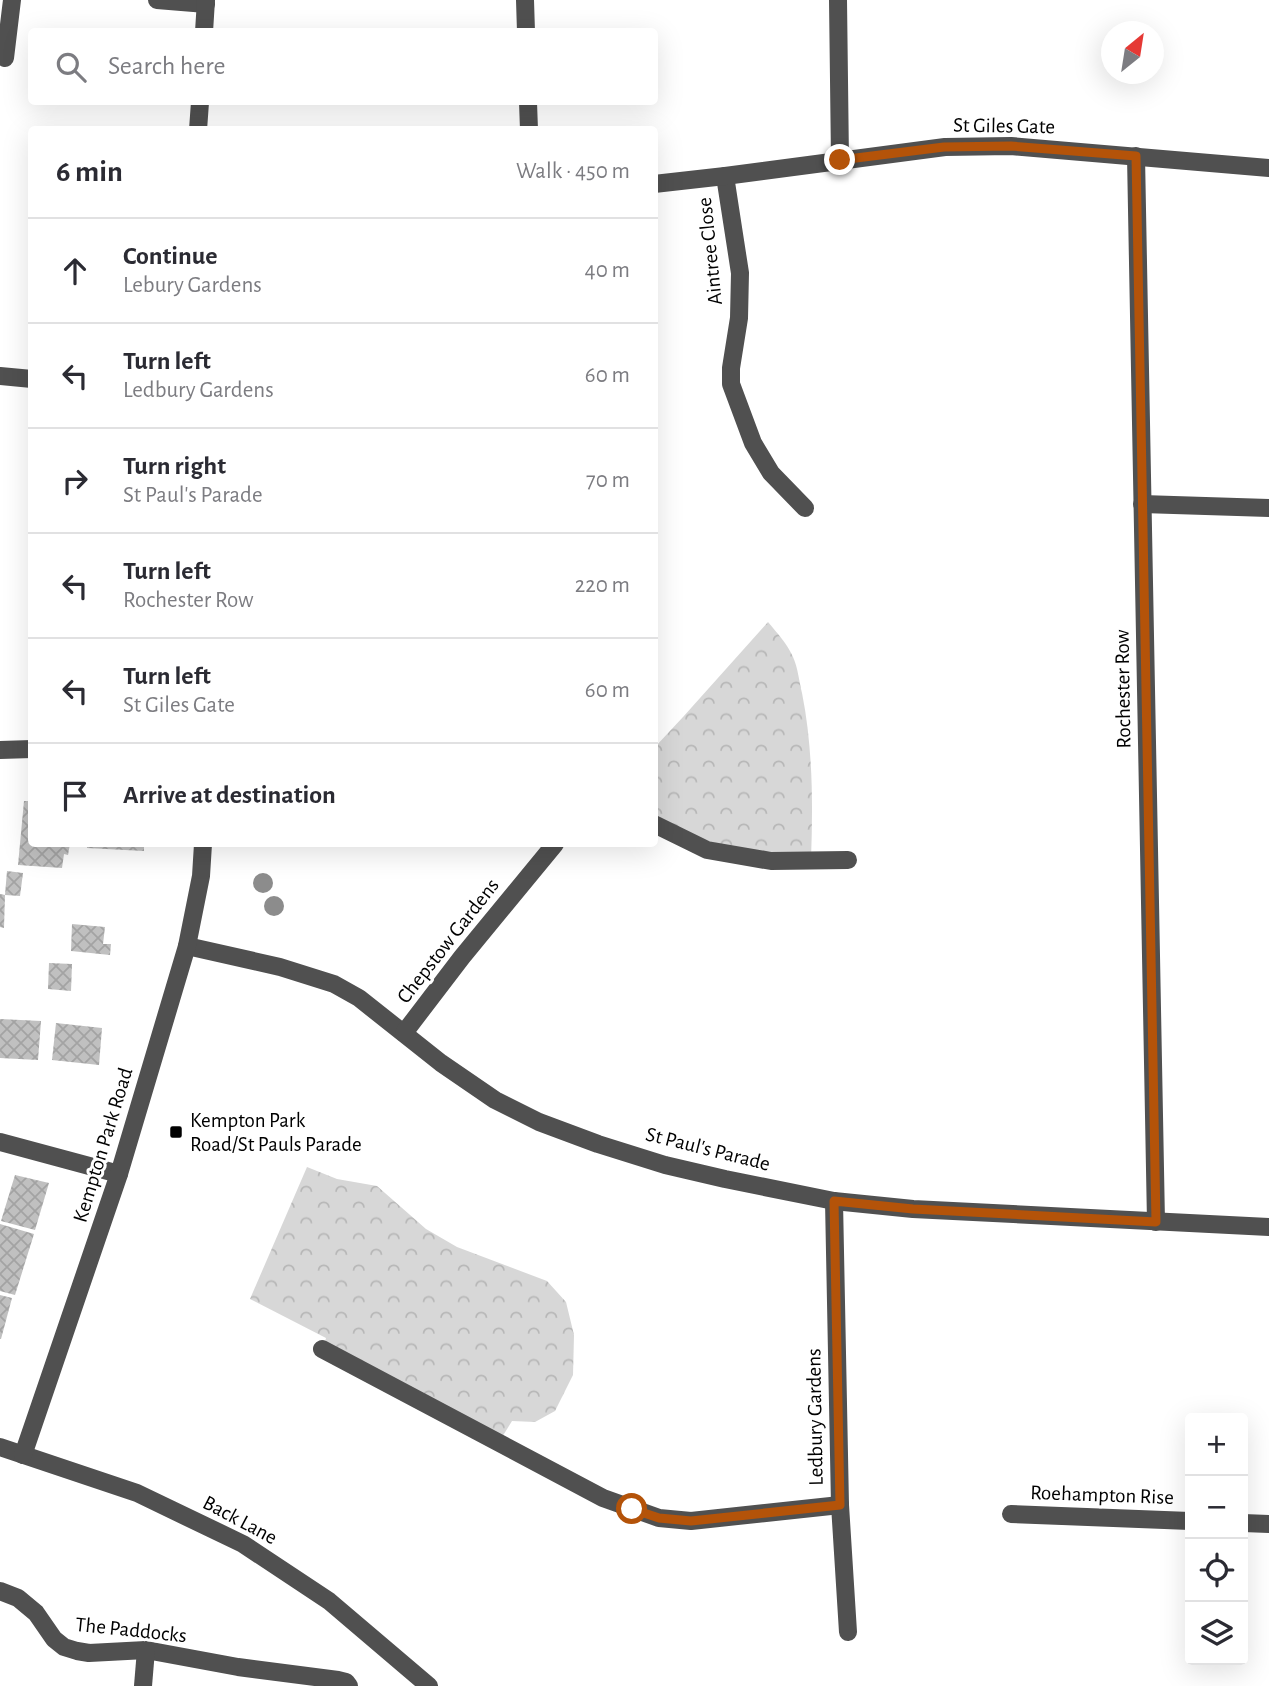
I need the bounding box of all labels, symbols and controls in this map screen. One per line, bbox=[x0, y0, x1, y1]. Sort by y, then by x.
north arrow bbox=[1101, 21, 1164, 84]
search box bbox=[28, 28, 658, 105]
icon: search bbox=[52, 48, 90, 86]
text: Search here bbox=[108, 53, 226, 79]
street label: St Giles Gate bbox=[953, 115, 1055, 137]
route end bbox=[824, 144, 855, 175]
text: 6 min bbox=[56, 157, 123, 187]
text: Walk · 450 m bbox=[516, 160, 630, 183]
street label: Aintree Close bbox=[694, 196, 726, 306]
text: Continue bbox=[123, 243, 218, 269]
icon: ahead bbox=[56, 252, 94, 290]
text: 40 m bbox=[585, 259, 630, 282]
text: Lebury Gardens bbox=[123, 274, 262, 297]
text: Turn left bbox=[123, 348, 211, 374]
icon: left bbox=[56, 357, 94, 395]
text: 60 m bbox=[585, 364, 630, 387]
text: Ledbury Gardens bbox=[123, 379, 274, 402]
text: Turn right bbox=[123, 453, 226, 479]
icon: right bbox=[56, 462, 94, 500]
text: 70 m bbox=[586, 469, 630, 492]
text: St Paul's Parade bbox=[123, 484, 263, 507]
text: Turn left bbox=[123, 558, 211, 584]
icon: left bbox=[56, 567, 94, 605]
text: 220 m bbox=[575, 574, 630, 597]
text: Rochester Row bbox=[123, 589, 253, 612]
street label: Rochester Row bbox=[1111, 629, 1135, 749]
text: Turn left bbox=[123, 663, 211, 689]
icon: left bbox=[56, 672, 94, 710]
text: 60 m bbox=[585, 679, 630, 702]
text: St Giles Gate bbox=[123, 694, 235, 717]
icon: arrive bbox=[56, 777, 94, 815]
text: Arrive at destination bbox=[123, 782, 336, 808]
street label: Chepstow Gardens bbox=[393, 875, 503, 1007]
street label: Kempton Park Road bbox=[70, 1065, 137, 1225]
place label: Kempton Park Road/St Pauls Parade bbox=[190, 1110, 362, 1155]
street label: St Paul's Parade bbox=[644, 1123, 772, 1175]
marker: Kempton Park Road/St Pauls Parade bbox=[168, 1124, 184, 1140]
street label: Ledbury Gardens bbox=[803, 1348, 827, 1486]
map controls bbox=[1185, 1413, 1248, 1665]
button: + bbox=[1185, 1413, 1248, 1476]
button: − bbox=[1185, 1476, 1248, 1539]
street label: Roehampton Rise bbox=[1030, 1482, 1174, 1508]
street label: Back Lane bbox=[199, 1492, 281, 1548]
route start bbox=[616, 1493, 647, 1524]
button: locate bbox=[1185, 1539, 1248, 1602]
button: layers bbox=[1185, 1602, 1248, 1665]
street label: The Paddocks bbox=[74, 1614, 188, 1646]

